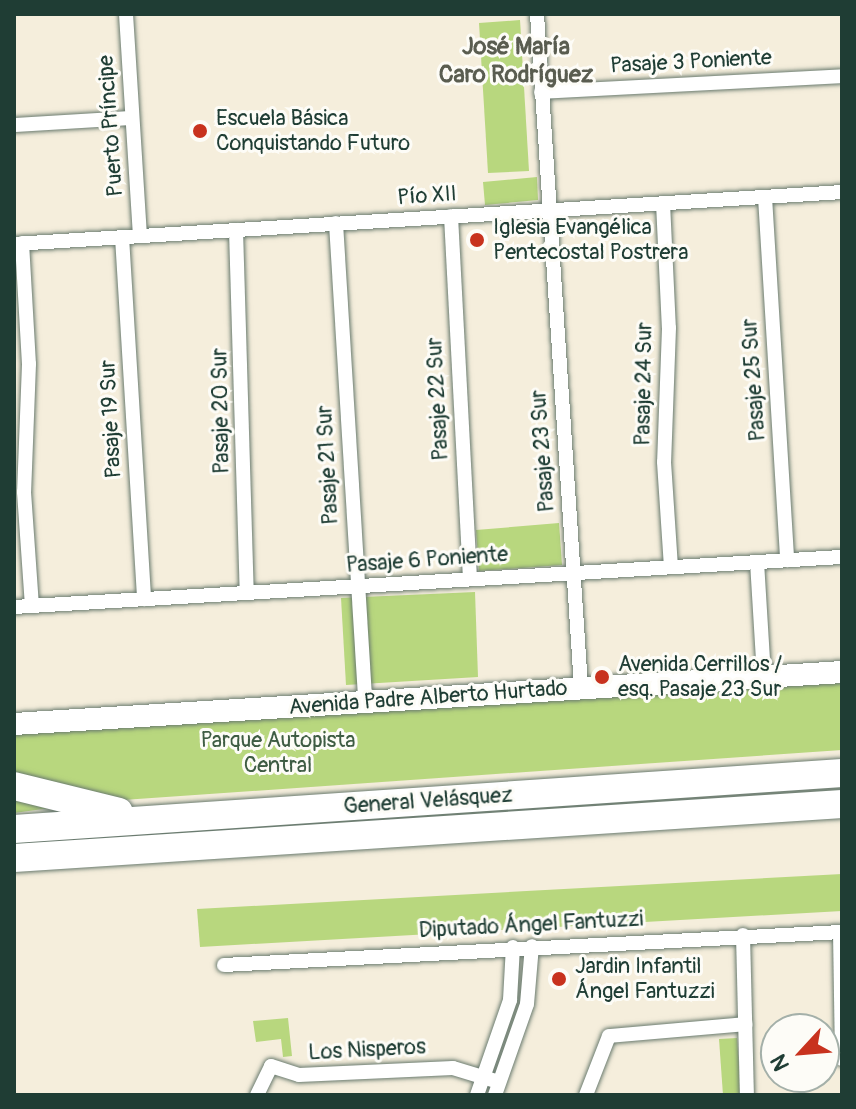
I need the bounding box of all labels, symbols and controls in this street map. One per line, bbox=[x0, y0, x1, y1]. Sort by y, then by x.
district label: José María Caro Rodríguez bbox=[439, 33, 593, 89]
street label: Pasaje 3 Poniente bbox=[610, 45, 772, 79]
street label: Puerto Príncipe bbox=[93, 54, 129, 198]
place label: Escuela Básica Conquistando Futuro bbox=[216, 105, 410, 156]
marker: Escuela Básica Conquistando Futuro bbox=[191, 122, 209, 140]
street label: Pío XII bbox=[396, 181, 458, 211]
place label: Iglesia Evangélica Pentecostal Postrera bbox=[493, 214, 688, 266]
marker: Iglesia Evangélica Pentecostal Postrera bbox=[468, 231, 486, 249]
street label: Pasaje 25 Sur bbox=[737, 318, 771, 442]
street label: Pasaje 24 Sur bbox=[630, 322, 658, 446]
street label: Pasaje 22 Sur bbox=[422, 337, 454, 461]
street label: Pasaje 20 Sur bbox=[207, 348, 235, 474]
street label: Pasaje 19 Sur bbox=[95, 359, 127, 479]
street label: Pasaje 23 Sur bbox=[526, 389, 560, 513]
street label: Pasaje 21 Sur bbox=[312, 405, 344, 525]
street label: Pasaje 6 Poniente bbox=[345, 541, 509, 579]
place label: Avenida Cerrillos / esq. Pasaje 23 Sur bbox=[618, 651, 782, 702]
marker: Avenida Cerrillos / esq. Pasaje 23 Sur bbox=[593, 668, 611, 686]
street label: Avenida Padre Alberto Hurtado bbox=[288, 675, 568, 721]
park label: Parque Autopista Central bbox=[201, 727, 355, 778]
street label: General Velásquez bbox=[343, 782, 513, 820]
street label: Diputado Ángel Fantuzzi bbox=[418, 906, 644, 944]
place label: Jardin Infantil Ángel Fantuzzi bbox=[575, 953, 715, 1004]
marker: Jardin Infantil Ángel Fantuzzi bbox=[550, 970, 568, 988]
north arrow bbox=[760, 1013, 840, 1093]
street label: Los Nisperos bbox=[308, 1034, 426, 1066]
text: N bbox=[764, 1050, 796, 1075]

